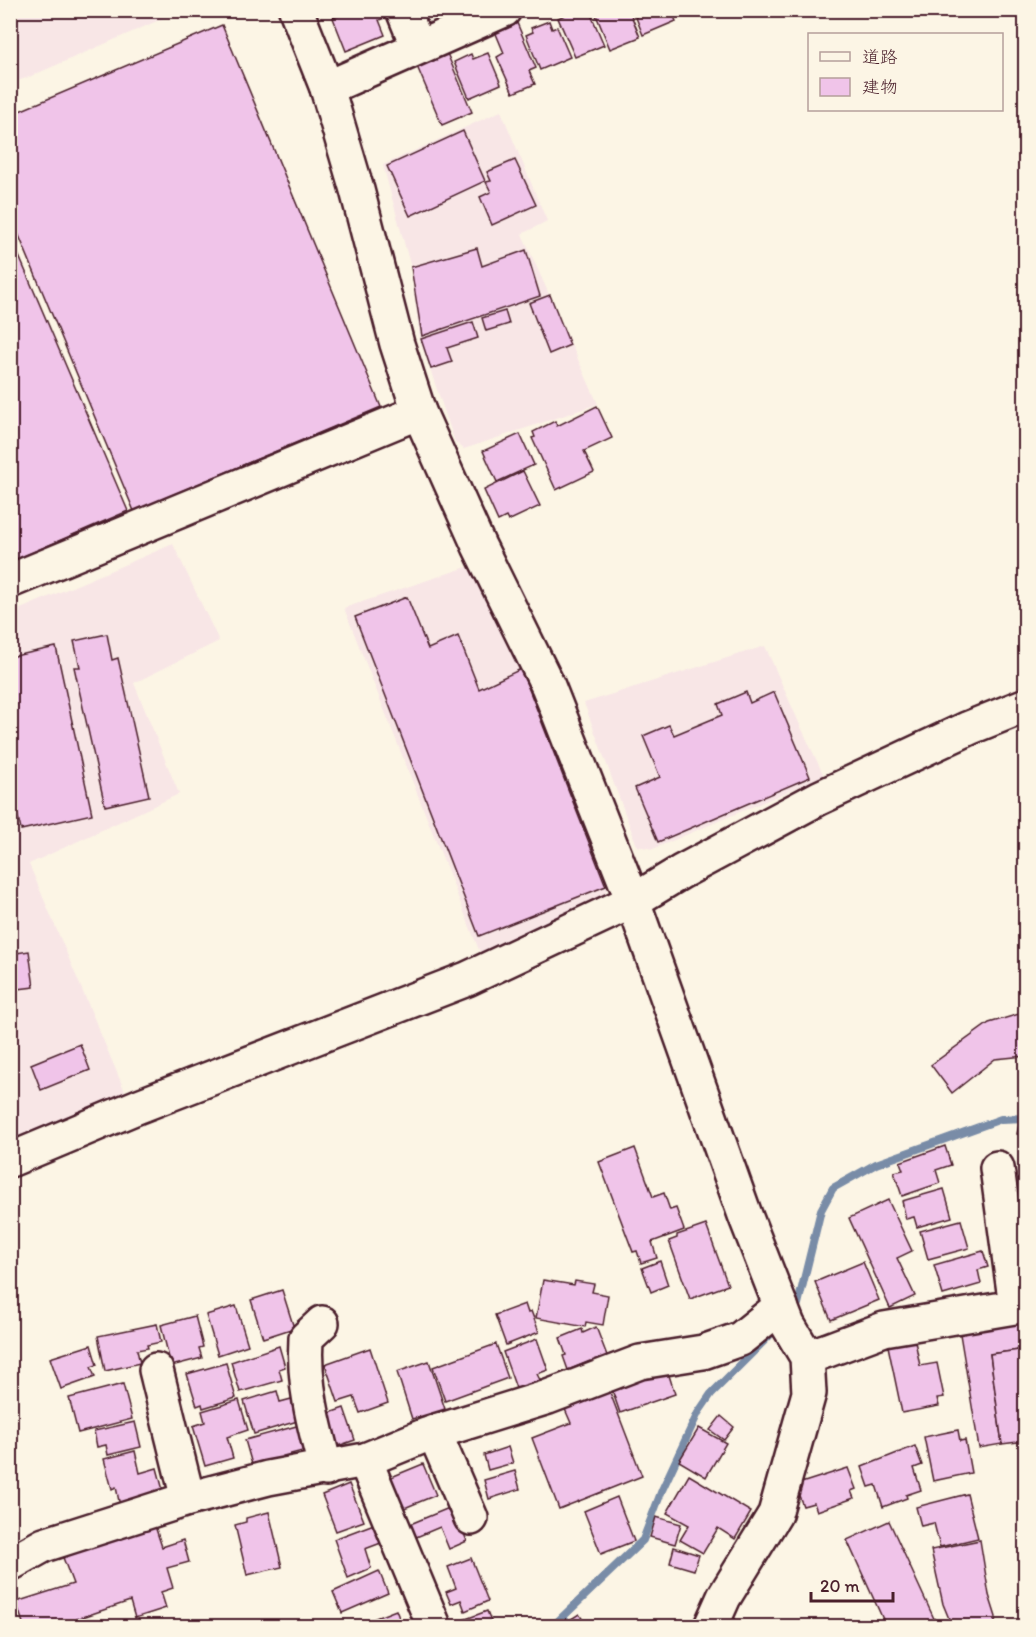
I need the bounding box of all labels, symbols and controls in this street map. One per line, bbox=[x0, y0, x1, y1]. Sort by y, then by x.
legend bbox=[808, 33, 1003, 111]
text: 道路 bbox=[862, 46, 898, 68]
text: 建物 bbox=[862, 76, 898, 98]
scale bar bbox=[811, 1565, 894, 1603]
text: 20 m bbox=[820, 1575, 860, 1597]

